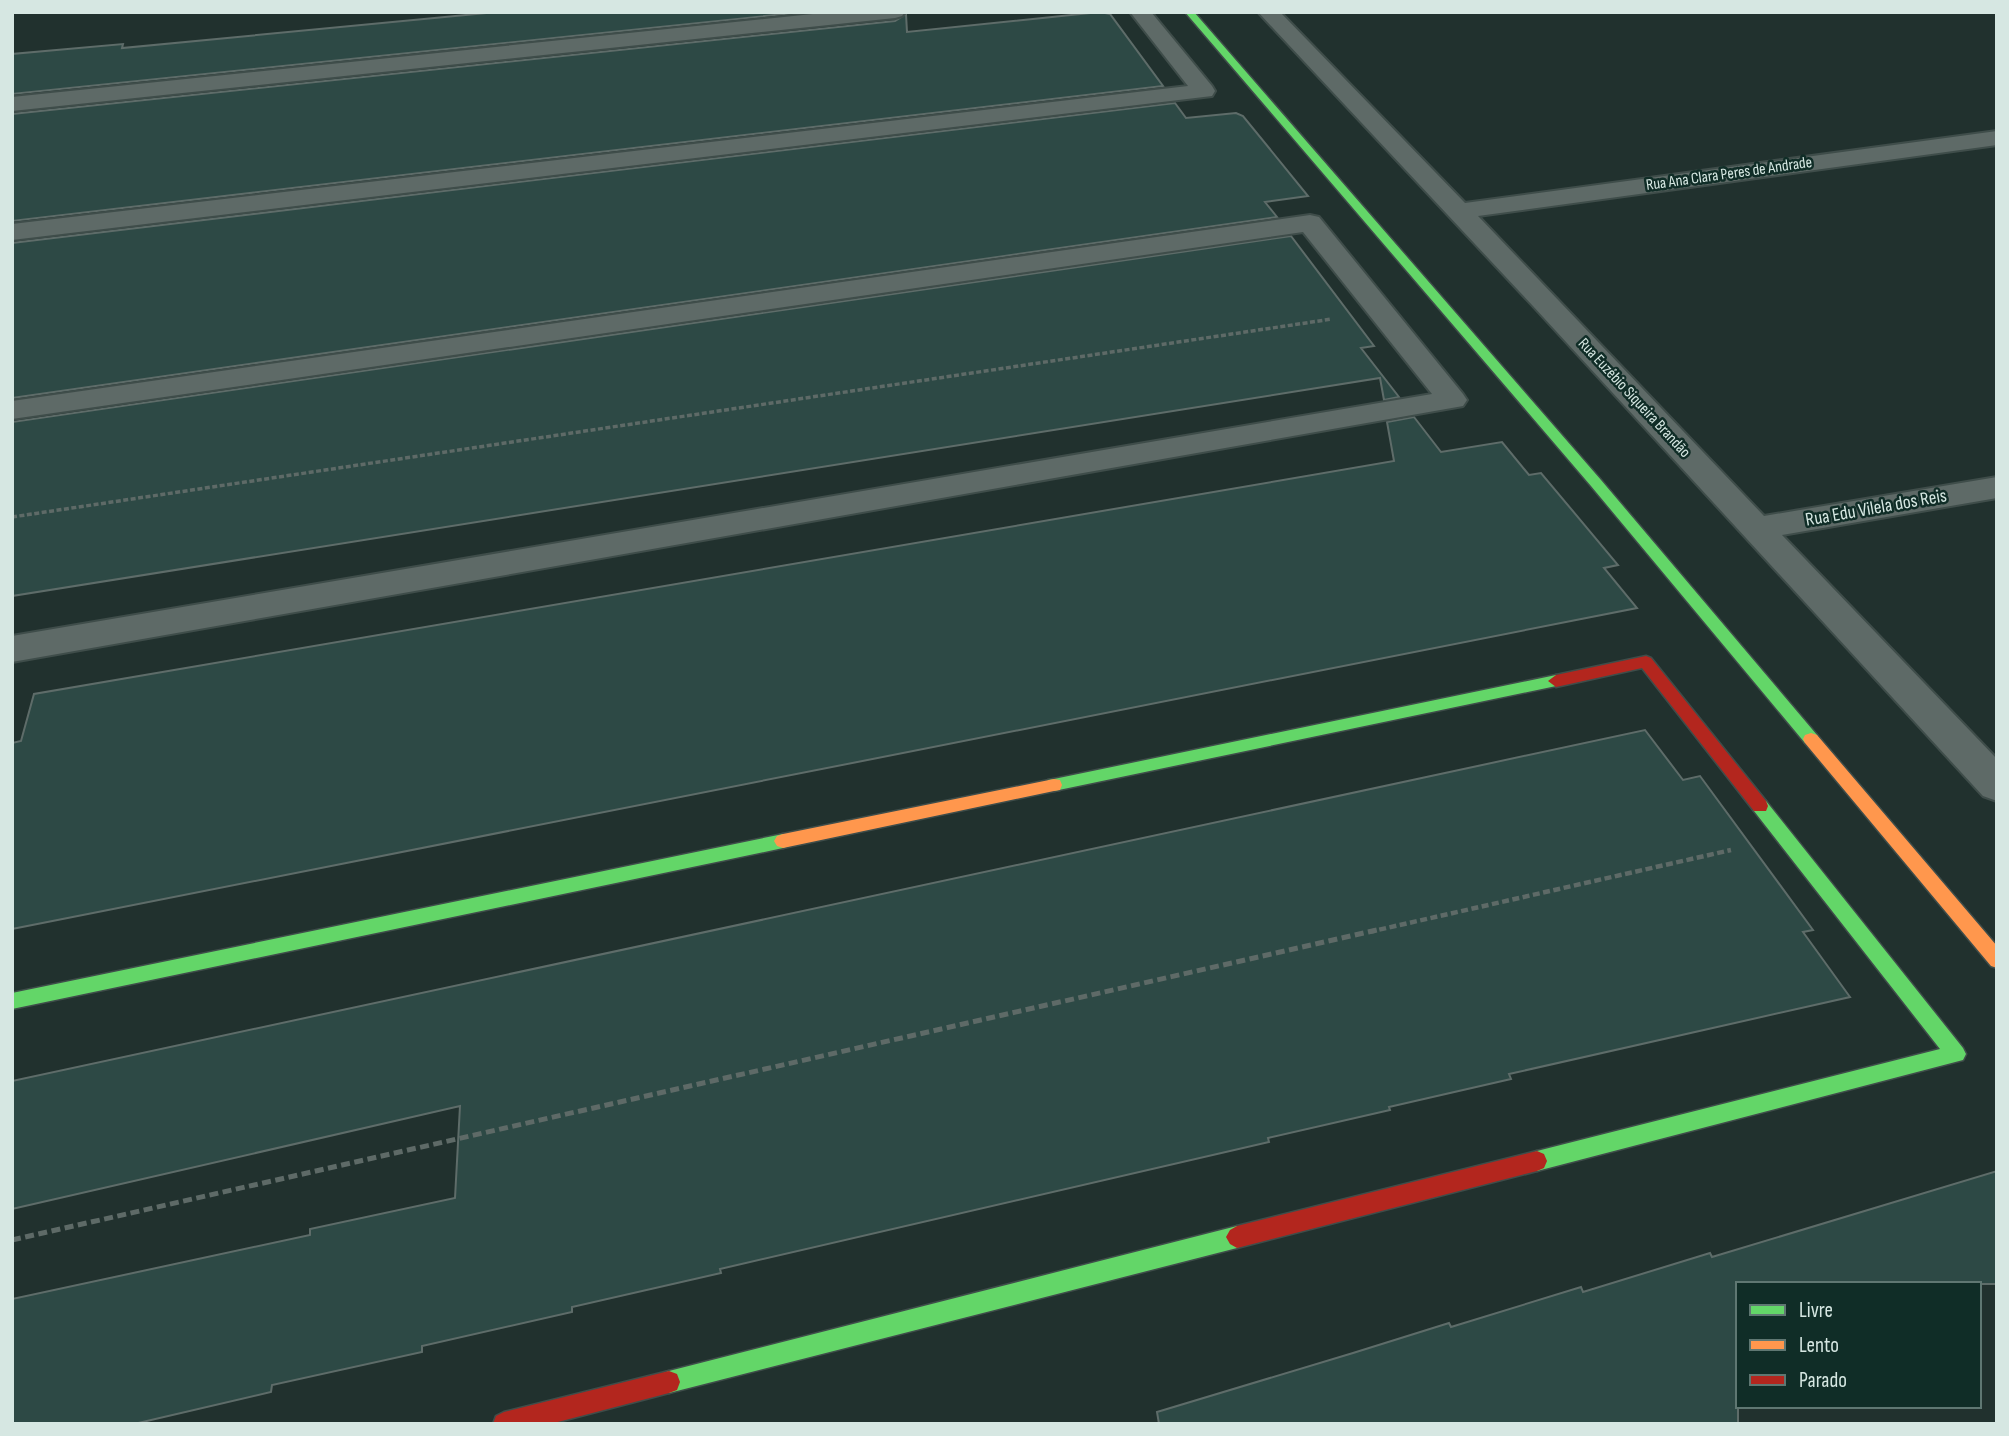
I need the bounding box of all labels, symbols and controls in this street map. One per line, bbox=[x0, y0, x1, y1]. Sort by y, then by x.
street label: Rua Ana Clara Peres de Andrade bbox=[1645, 153, 1813, 195]
street label: Rua Euzébio Siqueira Brandão bbox=[1574, 334, 1694, 462]
street label: Rua Edu Vilela dos Reis bbox=[1804, 484, 1949, 532]
legend bbox=[1736, 1282, 1981, 1408]
text: Livre bbox=[1799, 1298, 1833, 1323]
text: Lento bbox=[1799, 1333, 1839, 1358]
text: Parado bbox=[1799, 1368, 1847, 1393]

